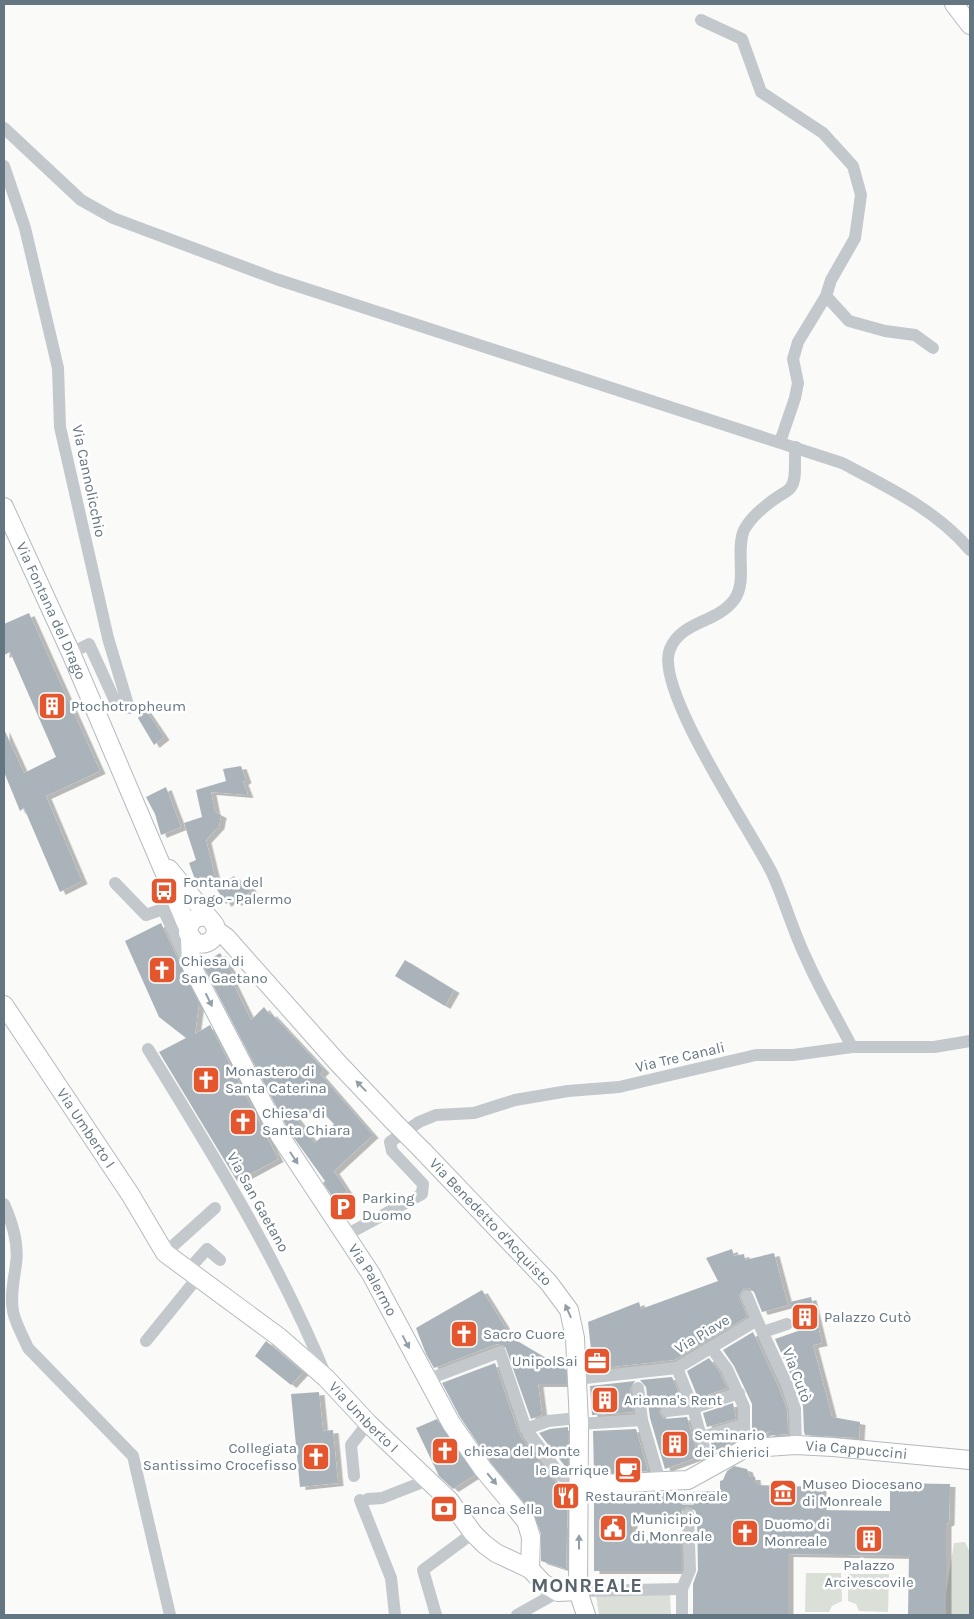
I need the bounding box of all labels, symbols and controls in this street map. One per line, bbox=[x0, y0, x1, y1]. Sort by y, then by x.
street label: Via Cannolicchio bbox=[68, 423, 110, 539]
street label: Via Fontana del Drago bbox=[12, 539, 90, 682]
building icon: Ptochotropheum bbox=[37, 691, 67, 721]
place label: Ptochotropheum bbox=[71, 697, 186, 715]
place label: Fontana del Drago - Palermo bbox=[183, 873, 292, 908]
bus stop icon: Fontana del Drago - Palermo bbox=[149, 876, 179, 906]
place label: Chiesa di San Gaetano bbox=[181, 952, 268, 987]
church icon: Chiesa di San Gaetano bbox=[147, 955, 177, 985]
one-way arrow bbox=[205, 993, 213, 1007]
street label: Via Tre Canali bbox=[634, 1038, 726, 1076]
place label: Monastero di Santa Caterina bbox=[225, 1062, 327, 1097]
church icon: Monastero di Santa Caterina bbox=[191, 1065, 221, 1095]
one-way arrow bbox=[355, 1081, 367, 1093]
street label: Via Umberto I bbox=[53, 1085, 119, 1172]
place label: Chiesa di Santa Chiara bbox=[262, 1104, 351, 1139]
church icon: Chiesa di Santa Chiara bbox=[228, 1107, 258, 1137]
street label: Via San Gaetano bbox=[223, 1149, 293, 1255]
one-way arrow bbox=[289, 1152, 299, 1165]
street label: Via Benedetto d'Acquisto bbox=[426, 1154, 556, 1289]
place label: Parking Duomo bbox=[362, 1189, 415, 1224]
parking icon: Parking Duomo bbox=[328, 1192, 358, 1222]
street label: Via Palermo bbox=[344, 1240, 401, 1319]
building icon: Palazzo Cutò bbox=[790, 1302, 820, 1332]
one-way arrow bbox=[564, 1303, 572, 1318]
place label: Palazzo Cutò bbox=[824, 1308, 911, 1326]
street label: Via Piave bbox=[671, 1311, 733, 1357]
church icon: Sacro Cuore bbox=[449, 1319, 479, 1349]
place label: Sacro Cuore bbox=[483, 1325, 565, 1343]
one-way arrow bbox=[402, 1334, 410, 1349]
street label: Via Cutò bbox=[778, 1345, 816, 1405]
office icon: UnipolSai bbox=[582, 1346, 612, 1376]
place label: UnipolSai bbox=[512, 1352, 578, 1370]
street label: Via Umberto I bbox=[325, 1378, 402, 1456]
building icon: Arianna's Rent bbox=[590, 1385, 620, 1415]
place label: Arianna's Rent bbox=[624, 1391, 723, 1409]
place label: Seminario dei chierici bbox=[694, 1426, 770, 1461]
building icon: Seminario dei chierici bbox=[660, 1429, 690, 1459]
church icon: chiesa del Monte bbox=[430, 1436, 460, 1466]
street label: Via Cappuccini bbox=[805, 1437, 908, 1463]
place label: Collegiata Santissimo Crocefisso bbox=[143, 1439, 297, 1474]
church icon: Collegiata Santissimo Crocefisso bbox=[301, 1442, 331, 1472]
place label: chiesa del Monte bbox=[464, 1442, 580, 1460]
cafe icon: le Barrique bbox=[613, 1455, 643, 1485]
place label: le Barrique bbox=[535, 1461, 609, 1479]
one-way arrow bbox=[486, 1472, 497, 1485]
place label: Museo Diocesano di Monreale bbox=[802, 1475, 923, 1510]
museum icon: Museo Diocesano di Monreale bbox=[768, 1478, 798, 1508]
restaurant icon: Restaurant Monreale bbox=[551, 1481, 581, 1511]
place label: Restaurant Monreale bbox=[585, 1487, 728, 1505]
bank icon: Banca Sella bbox=[429, 1494, 459, 1524]
place label: Banca Sella bbox=[463, 1500, 543, 1518]
place label: Municipio di Monreale bbox=[632, 1510, 712, 1545]
public building icon: Municipio di Monreale bbox=[598, 1513, 628, 1543]
place label: Duomo di Monreale bbox=[764, 1515, 830, 1550]
church icon: Duomo di Monreale bbox=[730, 1518, 760, 1548]
building icon: Palazzo Arcivescovile bbox=[854, 1524, 884, 1554]
one-way arrow bbox=[575, 1534, 583, 1550]
place label: Palazzo Arcivescovile bbox=[824, 1556, 914, 1591]
district label: MONREALE bbox=[531, 1574, 643, 1597]

